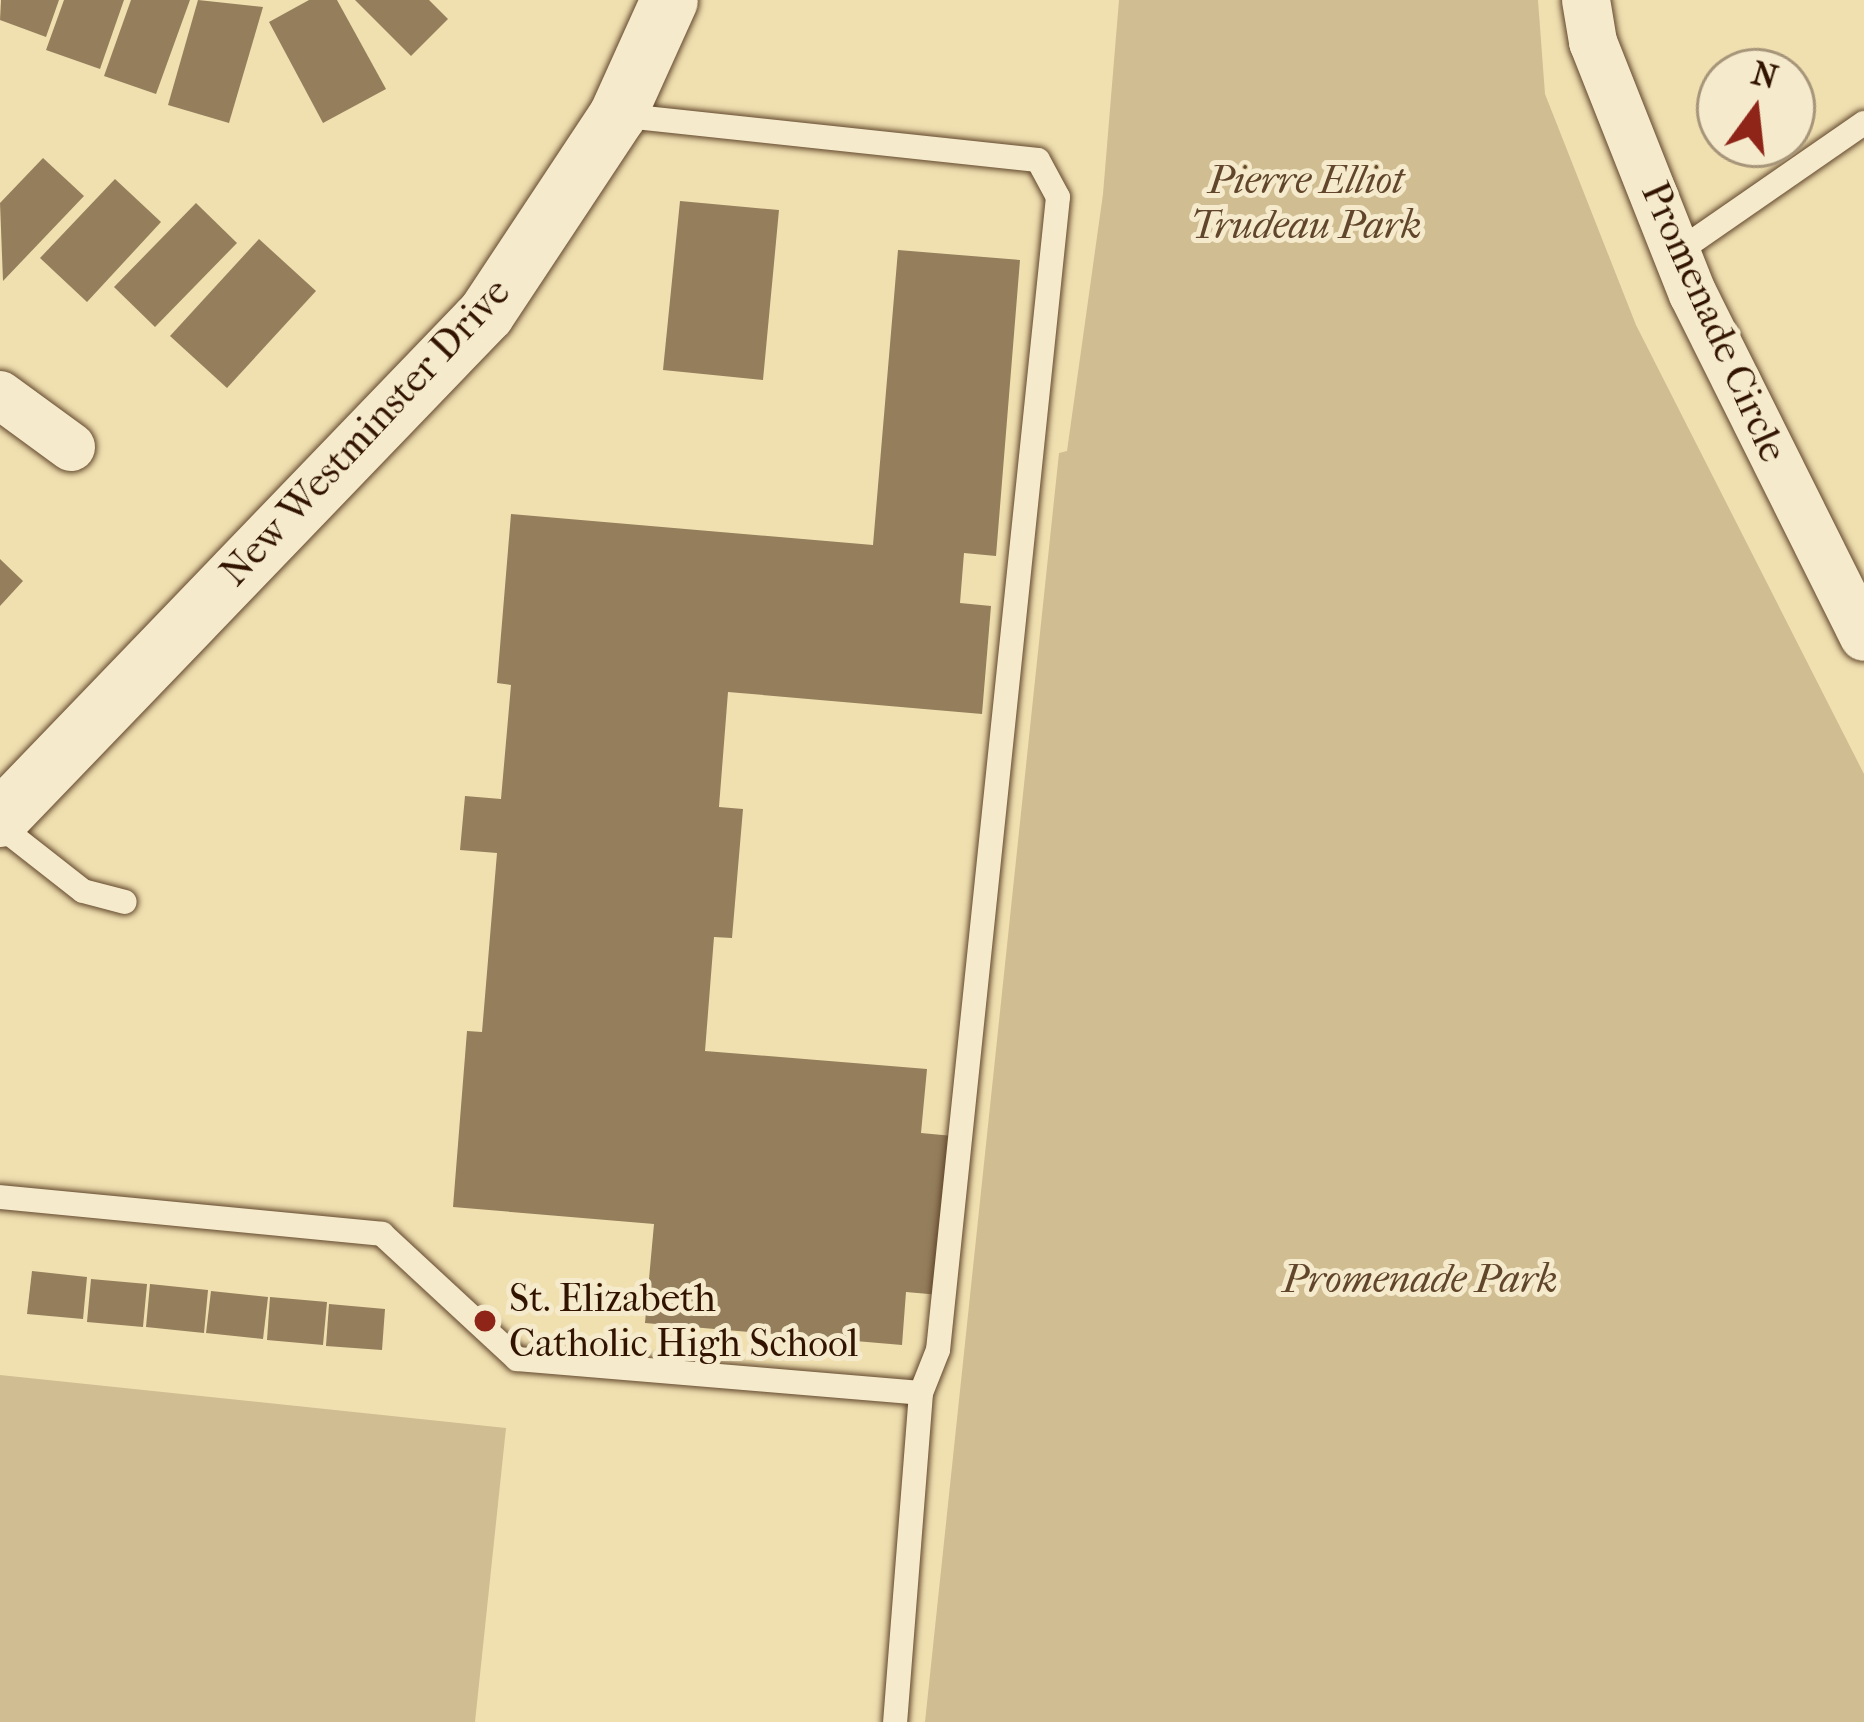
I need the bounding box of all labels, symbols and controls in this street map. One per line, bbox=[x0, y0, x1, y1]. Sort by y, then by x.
north arrow bbox=[1696, 48, 1816, 168]
text: N bbox=[1748, 54, 1782, 98]
park label: Pierre Elliot Trudeau Park bbox=[1190, 158, 1422, 249]
street label: Promenade Circle bbox=[1631, 175, 1797, 469]
street label: New Westminster Drive bbox=[210, 269, 520, 595]
park label: Promenade Park bbox=[1282, 1256, 1558, 1302]
place label: St. Elizabeth Catholic High School bbox=[509, 1276, 858, 1367]
marker: St. Elizabeth Catholic High School bbox=[472, 1308, 498, 1334]

